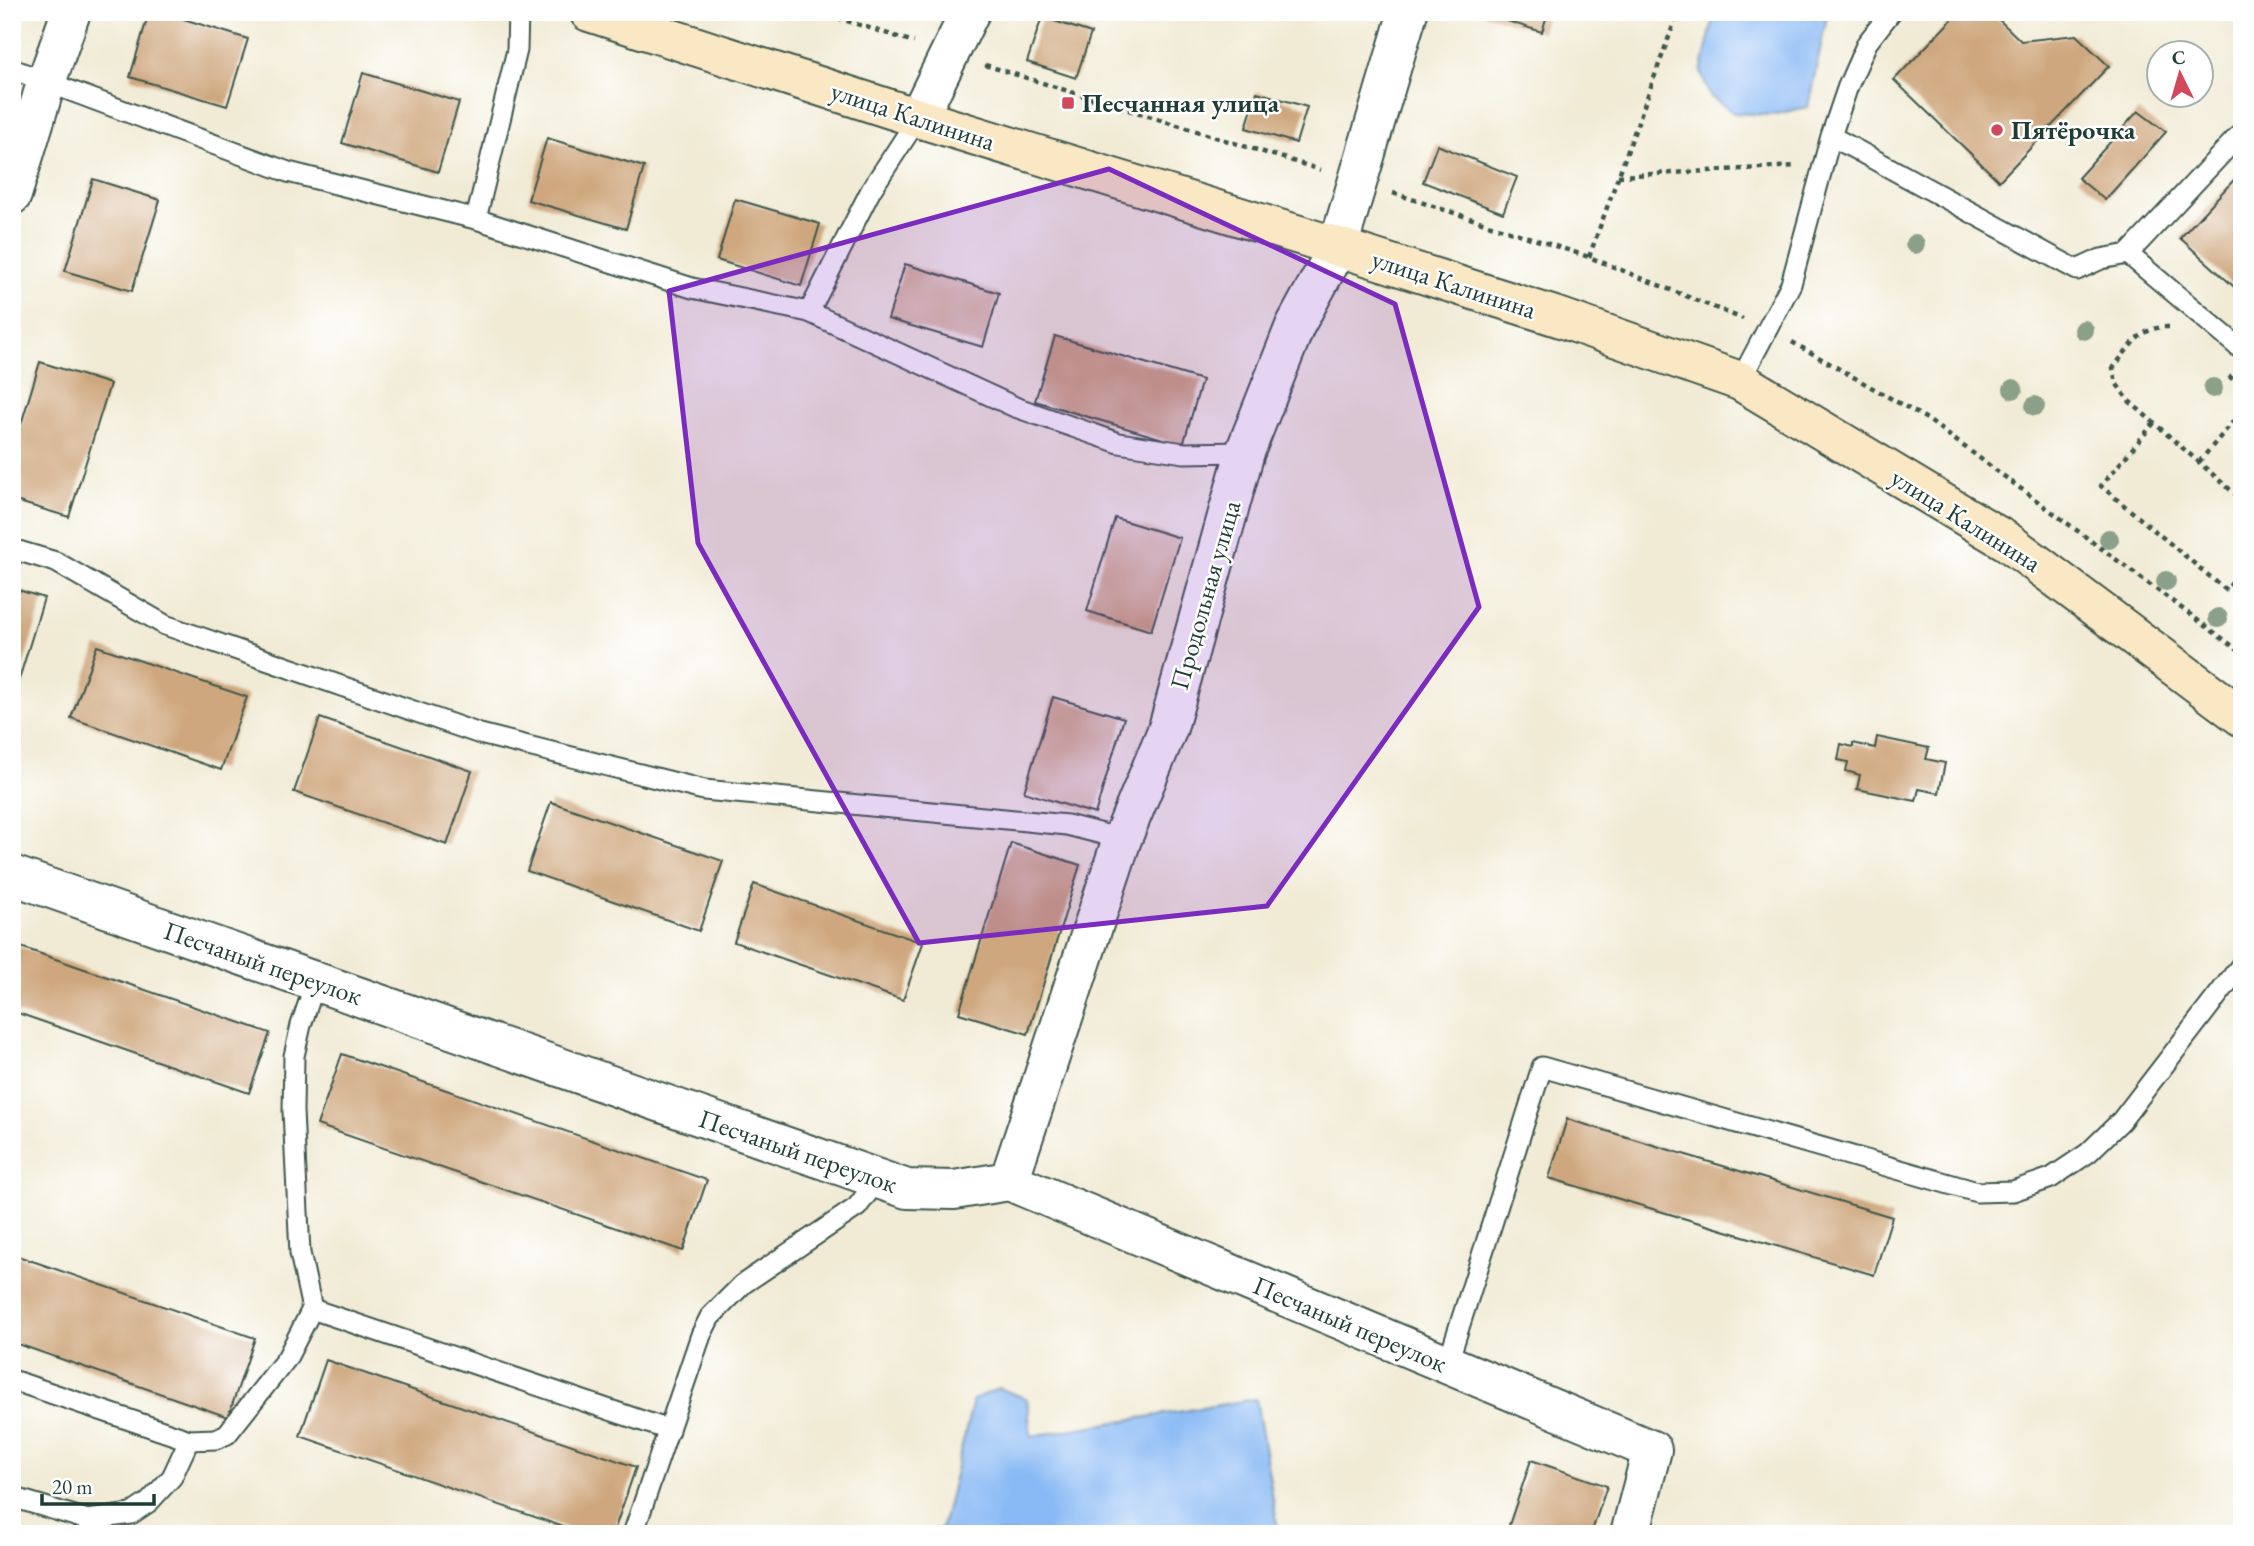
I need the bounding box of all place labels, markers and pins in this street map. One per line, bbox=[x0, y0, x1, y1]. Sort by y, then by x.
place label: Песчанная улица bbox=[1082, 86, 1280, 120]
marker: Песчанная улица bbox=[1060, 95, 1076, 111]
place label: Пятёрочка bbox=[2011, 113, 2136, 147]
marker: Пятёрочка bbox=[1989, 122, 2005, 138]

